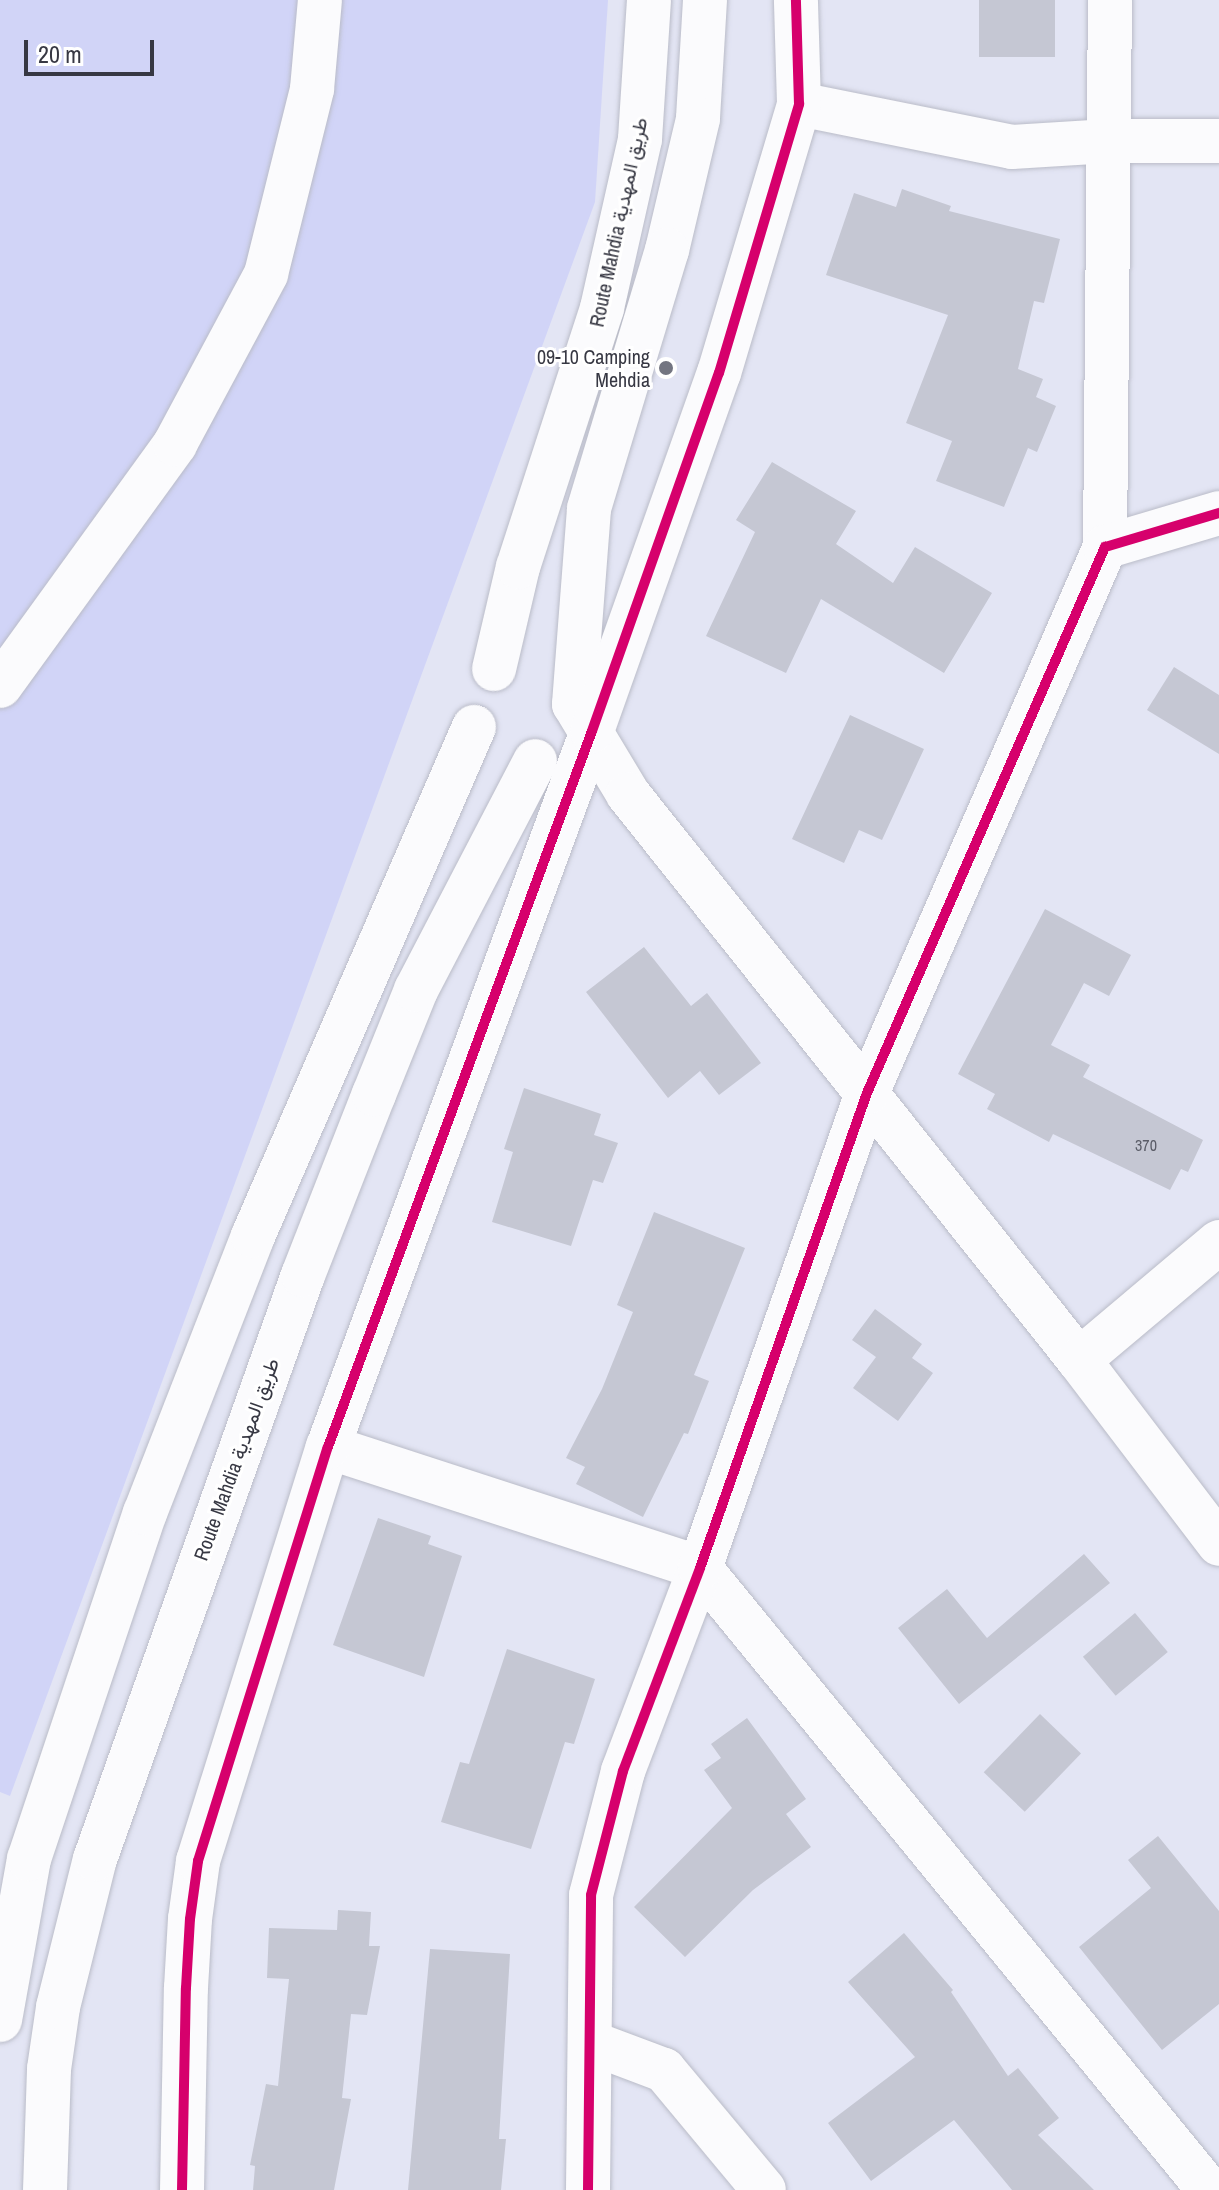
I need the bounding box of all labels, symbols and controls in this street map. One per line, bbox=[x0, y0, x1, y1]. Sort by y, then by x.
scale bar bbox=[28, 24, 158, 74]
text: 20 m bbox=[38, 38, 82, 70]
street label: Route Mahdia طريق المهدية bbox=[584, 115, 652, 329]
place label: 09-10 Camping Mehdia bbox=[537, 344, 650, 391]
marker: 09-10 Camping Mehdia bbox=[657, 359, 675, 377]
house number: 370 bbox=[1135, 1135, 1157, 1155]
street label: Route Mahdia طريق المهدية bbox=[188, 1355, 284, 1563]

